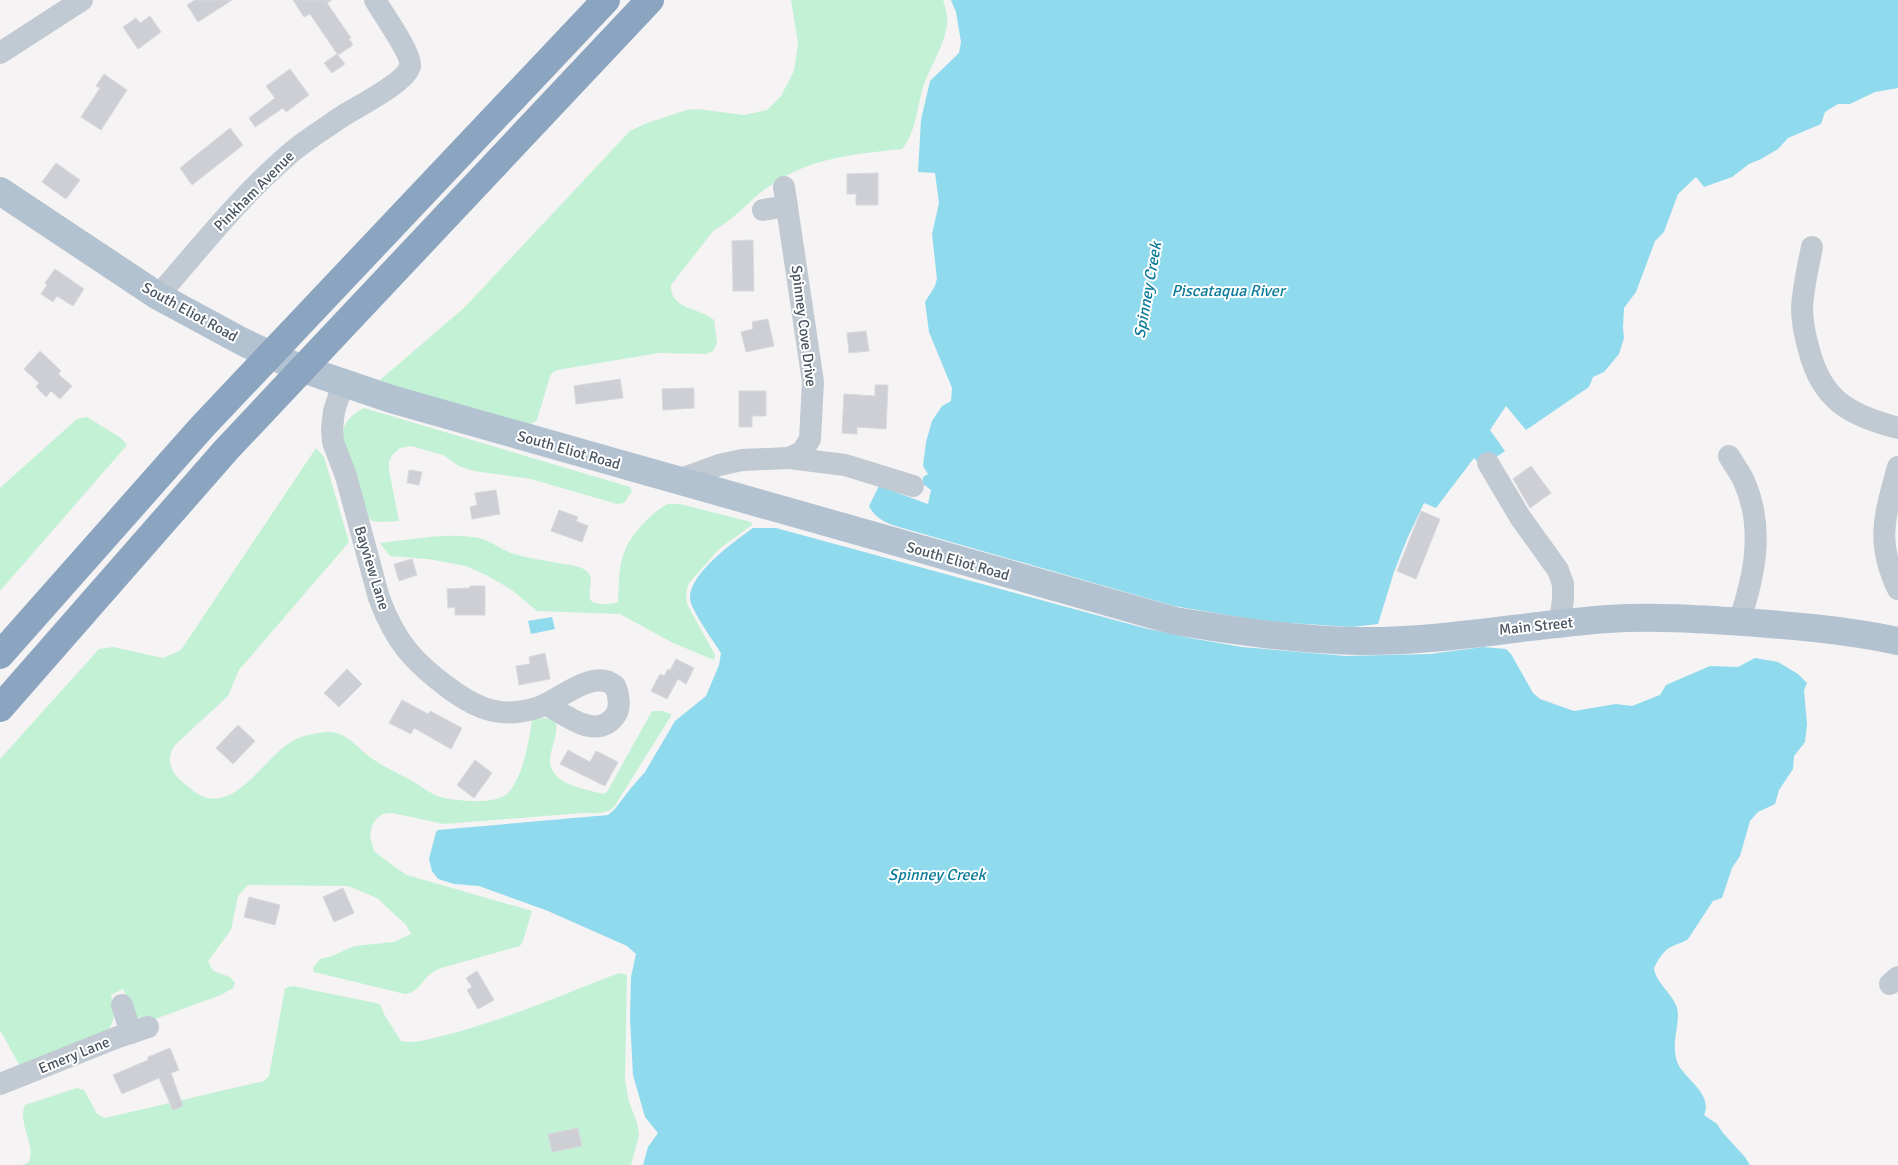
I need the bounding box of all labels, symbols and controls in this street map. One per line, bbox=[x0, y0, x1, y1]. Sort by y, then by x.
street label: Pinkham Avenue bbox=[210, 147, 298, 235]
water label: Spinney Creek bbox=[1130, 239, 1167, 340]
street label: Spinney Cove Drive bbox=[788, 264, 820, 388]
street label: South Eliot Road bbox=[139, 278, 241, 346]
water label: Piscataqua River bbox=[1171, 281, 1287, 301]
street label: South Eliot Road bbox=[515, 427, 623, 473]
street label: Bayview Lane bbox=[351, 524, 393, 612]
street label: South Eliot Road bbox=[904, 538, 1012, 584]
street label: Main Street bbox=[1498, 613, 1574, 639]
water label: Spinney Creek bbox=[888, 865, 988, 885]
street label: Emery Lane bbox=[36, 1033, 112, 1077]

